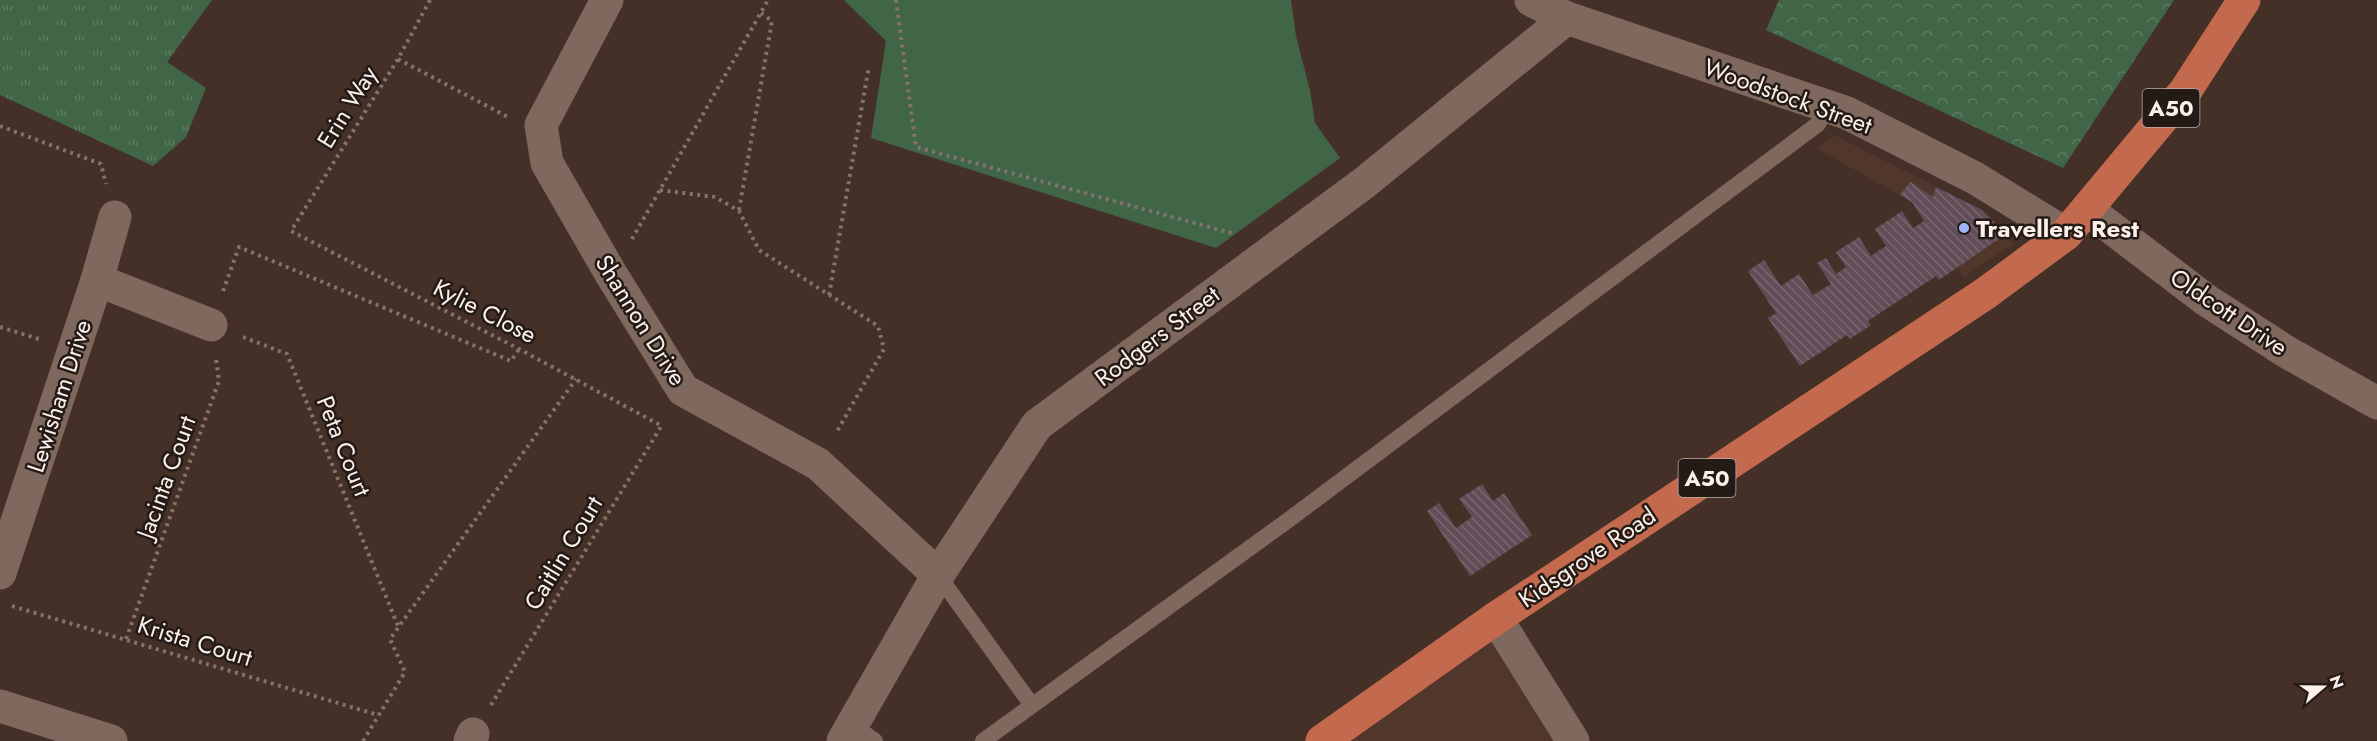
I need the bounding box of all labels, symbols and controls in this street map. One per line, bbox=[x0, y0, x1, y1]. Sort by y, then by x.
street label: Woodstock Street bbox=[1699, 49, 1877, 143]
street label: Erin Way bbox=[308, 59, 386, 155]
road number: A50 bbox=[2142, 89, 2200, 127]
place label: Travellers Rest bbox=[1976, 211, 2139, 246]
marker: Travellers Rest bbox=[1957, 221, 1971, 235]
street label: Shannon Drive bbox=[587, 248, 695, 392]
street label: Oldcott Drive bbox=[2163, 260, 2295, 364]
street label: Kylie Close bbox=[427, 270, 543, 352]
street label: Rodgers Street bbox=[1087, 277, 1227, 395]
street label: Lewisham Drive bbox=[18, 315, 100, 477]
street label: Peta Court bbox=[308, 391, 380, 502]
street label: Jacinta Court bbox=[127, 411, 204, 546]
road number: A50 bbox=[1678, 459, 1736, 497]
street label: Caitlin Court bbox=[515, 489, 611, 617]
street label: Kidsgrove Road bbox=[1511, 498, 1663, 616]
street label: Krista Court bbox=[133, 607, 257, 675]
north arrow bbox=[2293, 657, 2353, 717]
text: N bbox=[2324, 672, 2350, 692]

